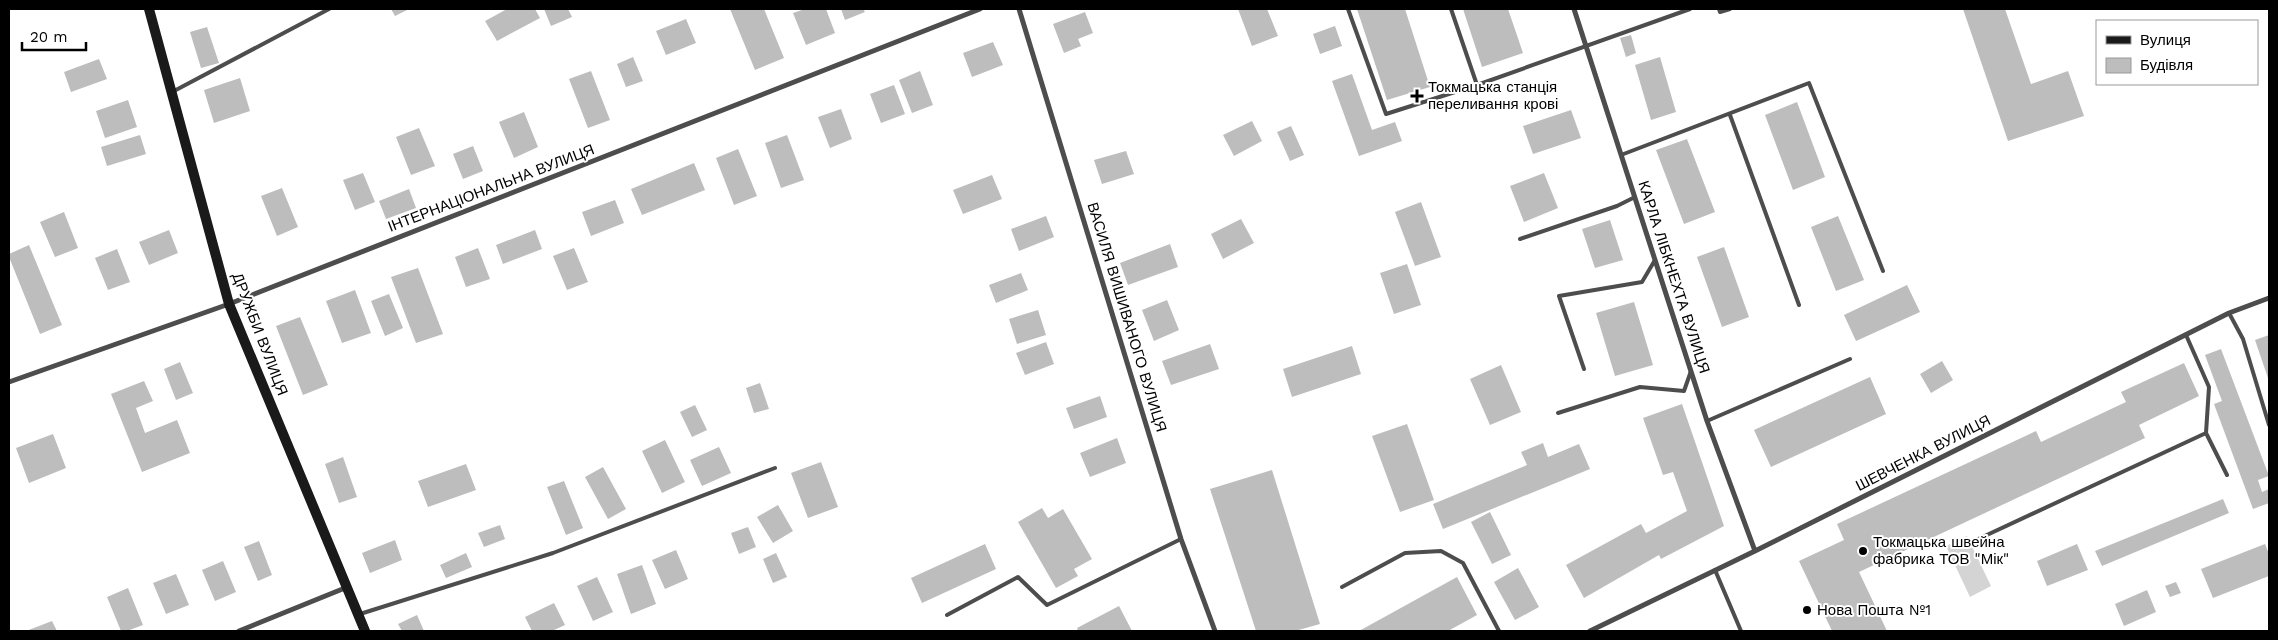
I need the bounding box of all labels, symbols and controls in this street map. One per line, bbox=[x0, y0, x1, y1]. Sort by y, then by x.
scale bar bbox=[22, 20, 86, 52]
legend bbox=[2096, 20, 2258, 85]
text: 20 m bbox=[30, 28, 68, 46]
text: Вулиця bbox=[2140, 31, 2191, 49]
text: Будівля bbox=[2140, 56, 2193, 74]
place label: Токмацька станція переливання крові bbox=[1428, 78, 1558, 113]
marker: Токмацька станція переливання крові bbox=[1410, 89, 1424, 103]
street label: ІНТЕРНАЦІОНАЛЬНА ВУЛИЦЯ bbox=[385, 140, 597, 236]
street label: КАРЛА ЛІБКНЕХТА ВУЛИЦЯ bbox=[1634, 179, 1714, 375]
street label: ВАСИЛЯ ВИШИВАНОГО ВУЛИЦЯ bbox=[1083, 200, 1171, 434]
street label: ДРУЖБИ ВУЛИЦЯ bbox=[228, 270, 292, 398]
street label: ШЕВЧЕНКА ВУЛИЦЯ bbox=[1853, 411, 1993, 495]
place label: Токмацька швейна фабрика ТОВ "Мік" bbox=[1873, 533, 2009, 568]
marker: Токмацька швейна фабрика ТОВ "Мік" bbox=[1857, 545, 1869, 557]
place label: Нова Пошта №1 bbox=[1817, 601, 1931, 619]
marker: Нова Пошта №1 bbox=[1801, 604, 1813, 616]

